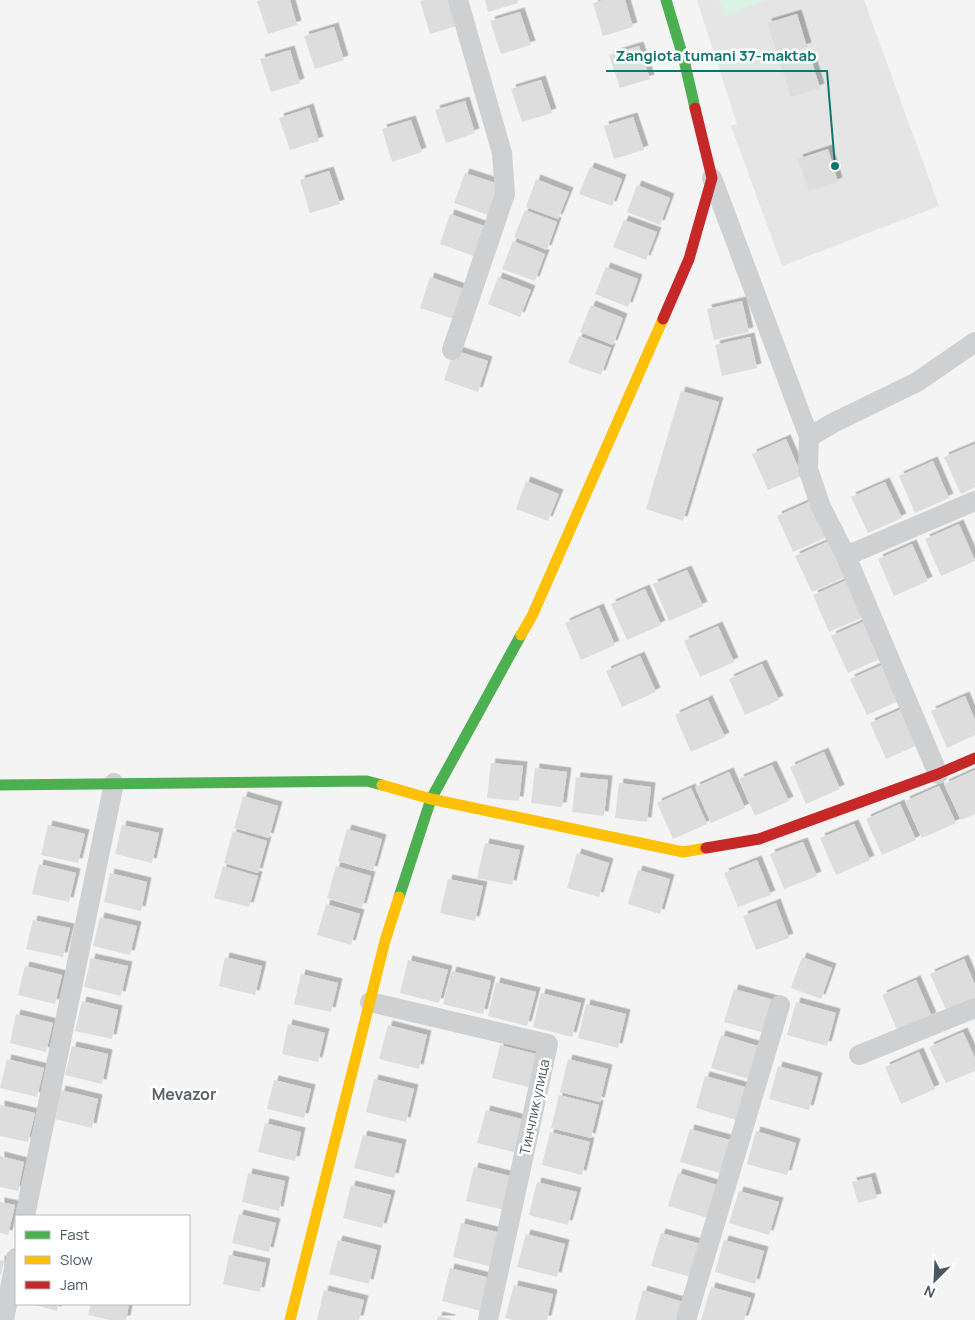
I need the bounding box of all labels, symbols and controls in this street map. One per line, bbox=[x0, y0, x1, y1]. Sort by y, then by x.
callout: Zangiota tumani 37-maktab bbox=[606, 41, 827, 71]
text: Zangiota tumani 37-maktab bbox=[616, 45, 816, 66]
street label: Тинчлик улица bbox=[515, 1057, 553, 1157]
district label: Mevazor bbox=[152, 1083, 216, 1105]
legend bbox=[15, 1215, 190, 1305]
text: Fast bbox=[60, 1224, 89, 1245]
text: Slow bbox=[60, 1249, 93, 1270]
north arrow bbox=[910, 1255, 960, 1305]
text: Jam bbox=[60, 1274, 88, 1295]
text: N bbox=[921, 1282, 938, 1303]

